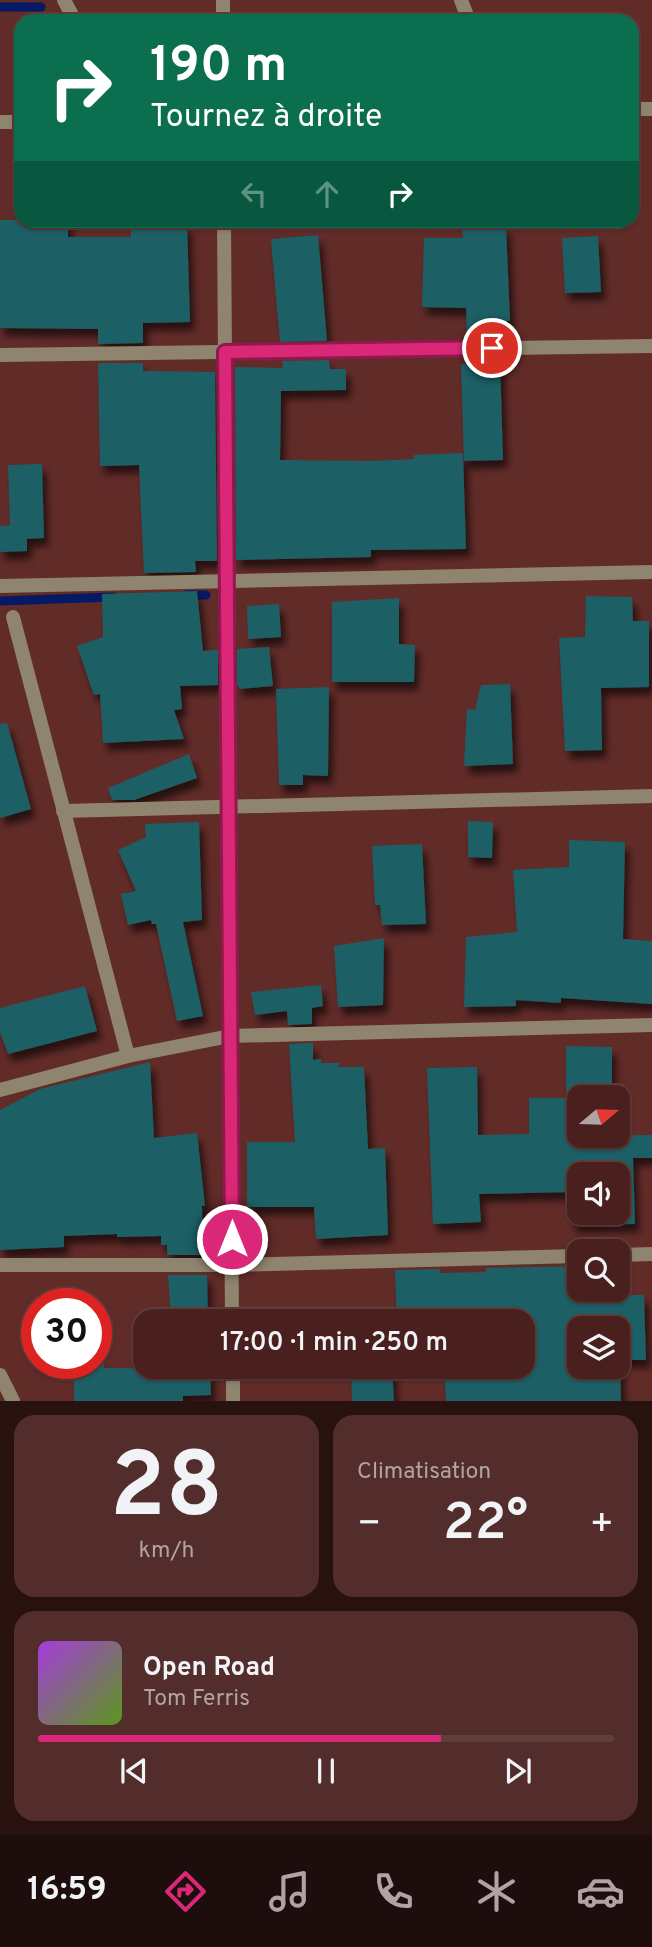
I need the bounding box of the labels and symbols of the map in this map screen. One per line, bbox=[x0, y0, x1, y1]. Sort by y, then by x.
pin bbox=[462, 318, 522, 378]
north arrow bbox=[567, 1085, 630, 1148]
position arrow bbox=[195, 1202, 269, 1276]
speed limit sign: 30 bbox=[21, 1288, 112, 1379]

